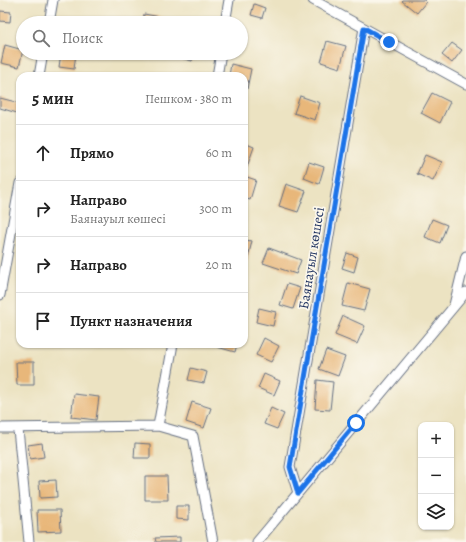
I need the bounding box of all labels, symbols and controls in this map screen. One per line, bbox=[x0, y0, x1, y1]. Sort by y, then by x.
search box bbox=[16, 16, 248, 60]
icon: search bbox=[30, 27, 52, 49]
text: Поиск bbox=[62, 28, 103, 48]
route end bbox=[380, 33, 398, 51]
text: 5 мин bbox=[32, 87, 74, 110]
text: Пешком · 380 m bbox=[145, 90, 232, 107]
icon: ahead bbox=[32, 142, 54, 164]
text: Прямо bbox=[70, 143, 114, 163]
text: 60 m bbox=[206, 144, 232, 161]
text: Направо bbox=[70, 190, 127, 210]
icon: right bbox=[32, 198, 54, 220]
text: 300 m bbox=[199, 200, 232, 217]
street label: Баянауыл көшесі bbox=[294, 206, 329, 311]
text: Баянауыл көшесі bbox=[70, 210, 166, 227]
icon: right bbox=[32, 254, 54, 276]
text: Направо bbox=[70, 255, 127, 275]
text: 20 m bbox=[206, 256, 232, 273]
icon: arrive bbox=[32, 310, 54, 332]
text: Пункт назначения bbox=[70, 311, 192, 331]
route start bbox=[347, 414, 365, 432]
map controls bbox=[418, 422, 454, 530]
button: + bbox=[418, 422, 454, 458]
button: − bbox=[418, 458, 454, 494]
button: layers bbox=[418, 494, 454, 530]

